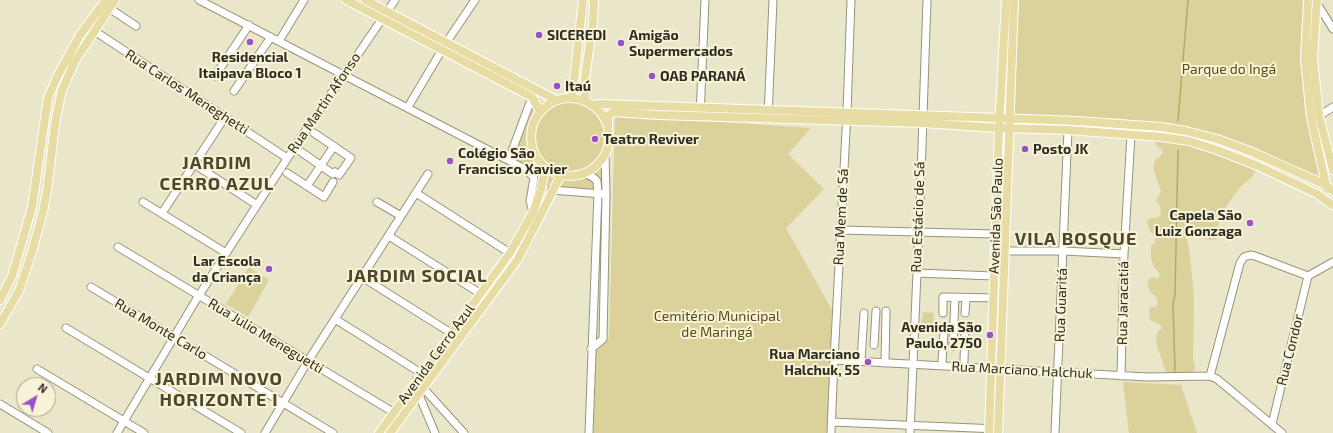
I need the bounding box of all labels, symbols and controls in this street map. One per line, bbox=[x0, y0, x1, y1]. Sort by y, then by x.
place label: SICEREDI bbox=[547, 27, 606, 43]
place label: Amigão Supermercados bbox=[629, 27, 733, 60]
marker: SICEREDI bbox=[534, 30, 544, 40]
marker: Residencial Itaipava Bloco 1 bbox=[245, 37, 255, 47]
marker: Amigão Supermercados bbox=[616, 38, 626, 48]
street label: Rua Carlos Meneghetti bbox=[122, 46, 252, 138]
place label: Residencial Itaipava Bloco 1 bbox=[199, 49, 301, 82]
street label: Rua Martin Afonso bbox=[284, 49, 364, 157]
park label: Parque do Ingá bbox=[1182, 61, 1276, 77]
place label: OAB PARANÁ bbox=[660, 68, 745, 84]
marker: OAB PARANÁ bbox=[647, 71, 657, 81]
place label: Itaú bbox=[565, 78, 591, 94]
marker: Itaú bbox=[552, 81, 562, 91]
place label: Teatro Reviver bbox=[603, 131, 699, 147]
marker: Teatro Reviver bbox=[590, 134, 600, 144]
place label: Posto JK bbox=[1033, 141, 1088, 157]
marker: Posto JK bbox=[1020, 144, 1030, 154]
place label: Colégio São Francisco Xavier bbox=[458, 145, 567, 178]
district label: JARDIM CERRO AZUL bbox=[160, 152, 274, 194]
marker: Colégio São Francisco Xavier bbox=[445, 156, 455, 166]
street label: Avenida São Paulo bbox=[986, 158, 1006, 274]
street label: Rua Estácio de Sá bbox=[908, 161, 928, 273]
street label: Rua Mem de Sá bbox=[830, 168, 852, 266]
place label: Capela São Luiz Gonzaga bbox=[1155, 207, 1242, 240]
marker: Capela São Luiz Gonzaga bbox=[1245, 218, 1255, 228]
district label: VILA BOSQUE bbox=[1015, 228, 1137, 250]
place label: Lar Escola da Criança bbox=[192, 253, 261, 286]
street label: Rua Jaracatiá bbox=[1114, 261, 1132, 345]
marker: Lar Escola da Criança bbox=[264, 264, 274, 274]
district label: JARDIM SOCIAL bbox=[346, 265, 488, 287]
street label: Rua Guaritá bbox=[1051, 268, 1071, 342]
street label: Rua Monte Carlo bbox=[112, 295, 210, 363]
street label: Rua Julio Meneguetti bbox=[205, 295, 327, 377]
street label: Avenida Cerro Azul bbox=[394, 301, 478, 407]
park label: Cemitério Municipal de Maringá bbox=[654, 308, 780, 340]
street label: Rua Condor bbox=[1273, 313, 1307, 387]
place label: Avenida São Paulo, 2750 bbox=[901, 319, 982, 352]
marker: Avenida São Paulo, 2750 bbox=[985, 330, 995, 340]
place label: Rua Marciano Halchuk, 55 bbox=[769, 346, 860, 378]
marker: Rua Marciano Halchuk, 55 bbox=[863, 357, 873, 367]
street label: Rua Marciano Halchuk bbox=[951, 358, 1093, 382]
district label: JARDIM NOVO HORIZONTE I bbox=[155, 368, 283, 410]
north arrow bbox=[16, 377, 56, 417]
text: N bbox=[36, 380, 50, 396]

